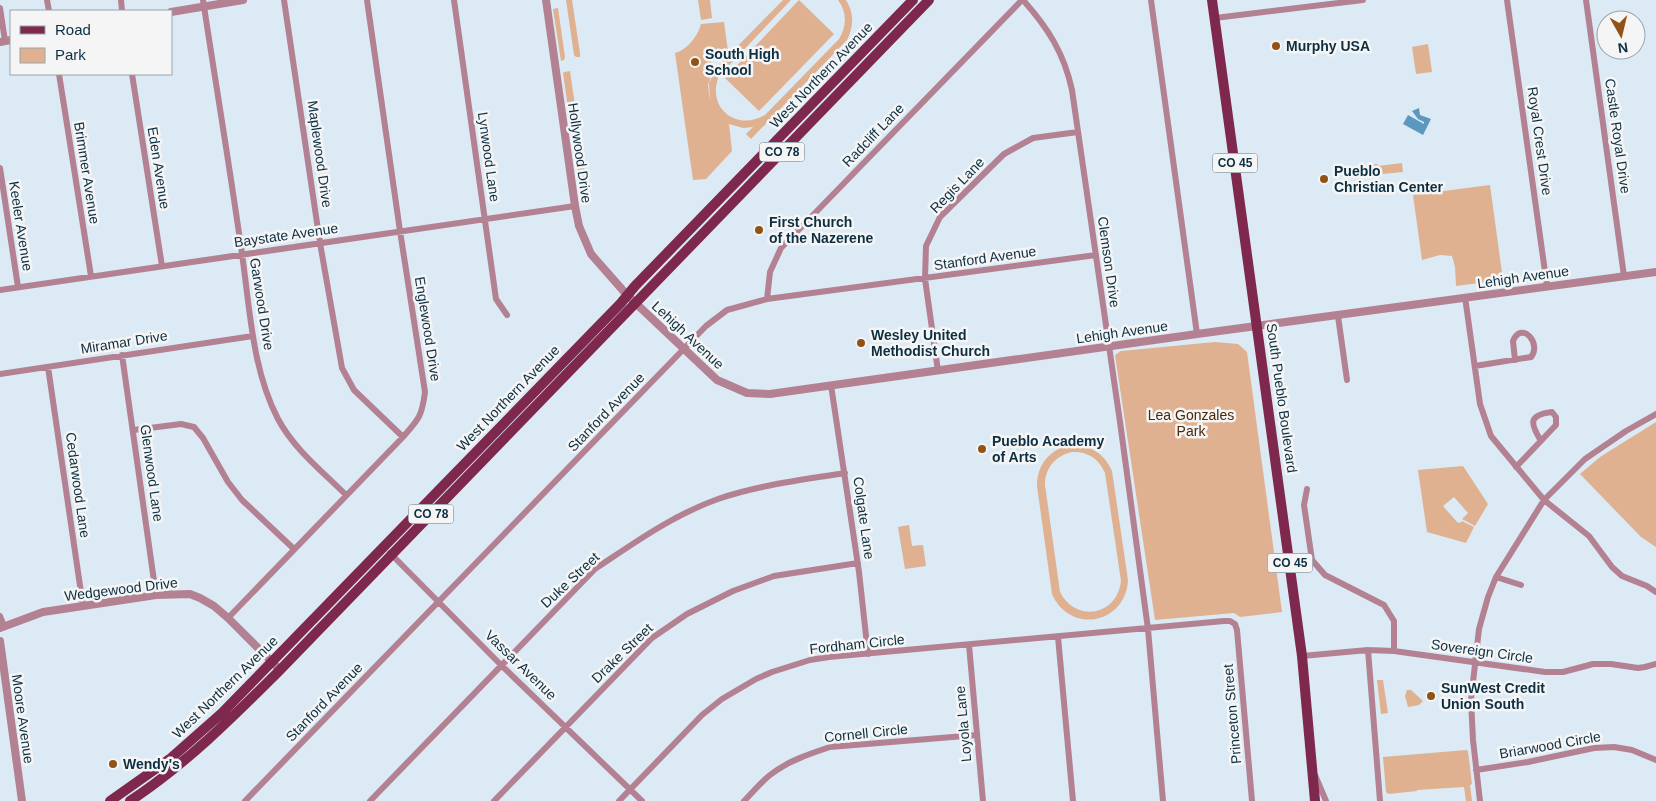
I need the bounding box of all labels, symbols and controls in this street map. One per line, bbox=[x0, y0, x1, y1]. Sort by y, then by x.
legend bbox=[10, 10, 172, 75]
north arrow bbox=[1596, 10, 1646, 60]
street label: West Northern Avenue bbox=[766, 19, 876, 131]
text: Road bbox=[55, 21, 91, 38]
place label: Murphy USA bbox=[1286, 38, 1370, 54]
text: N bbox=[1617, 39, 1629, 57]
marker: Murphy USA bbox=[1270, 40, 1282, 52]
text: Park bbox=[55, 46, 86, 63]
place label: South High School bbox=[705, 46, 780, 78]
marker: South High School bbox=[689, 56, 701, 68]
street label: Castle Royal Drive bbox=[1602, 77, 1634, 195]
street label: Royal Crest Drive bbox=[1524, 86, 1556, 197]
street label: Maplewood Drive bbox=[305, 99, 335, 209]
street label: Radcliff Lane bbox=[839, 100, 907, 170]
street label: Hollywood Drive bbox=[565, 102, 595, 204]
street label: Lynwood Lane bbox=[475, 111, 503, 203]
street label: Brimmer Avenue bbox=[71, 121, 103, 225]
street label: Eden Avenue bbox=[145, 126, 173, 210]
road number: CO 78 bbox=[760, 142, 804, 162]
street label: Regis Lane bbox=[927, 154, 988, 216]
road number: CO 45 bbox=[1212, 154, 1258, 172]
place label: Pueblo Christian Center bbox=[1334, 163, 1443, 195]
marker: Pueblo Christian Center bbox=[1318, 173, 1330, 185]
street label: Keeler Avenue bbox=[6, 180, 36, 272]
place label: First Church of the Nazerene bbox=[769, 214, 873, 246]
street label: Clemson Drive bbox=[1095, 215, 1123, 309]
street label: Baystate Avenue bbox=[233, 220, 339, 250]
marker: First Church of the Nazerene bbox=[753, 224, 765, 236]
street label: Stanford Avenue bbox=[933, 243, 1037, 273]
street label: Garwood Drive bbox=[247, 257, 277, 352]
street label: Lehigh Avenue bbox=[1476, 263, 1570, 291]
street label: Englewood Drive bbox=[412, 275, 444, 383]
street label: Lehigh Avenue bbox=[649, 298, 727, 372]
street label: Lehigh Avenue bbox=[1075, 318, 1169, 346]
street label: South Pueblo Boulevard bbox=[1264, 322, 1300, 474]
street label: Miramar Drive bbox=[79, 327, 169, 357]
place label: Wesley United Methodist Church bbox=[871, 327, 990, 359]
marker: Wesley United Methodist Church bbox=[855, 337, 867, 349]
street label: West Northern Avenue bbox=[453, 342, 563, 454]
street label: Stanford Avenue bbox=[564, 369, 648, 455]
park label: Lea Gonzales Park bbox=[1148, 407, 1234, 439]
street label: Glenwood Lane bbox=[137, 423, 167, 523]
street label: Cedarwood Lane bbox=[63, 431, 93, 539]
place label: Pueblo Academy of Arts bbox=[992, 433, 1105, 465]
marker: Pueblo Academy of Arts bbox=[976, 443, 988, 455]
street label: Colgate Lane bbox=[850, 476, 878, 561]
road number: CO 78 bbox=[408, 504, 454, 524]
street label: Duke Street bbox=[538, 549, 603, 611]
road number: CO 45 bbox=[1268, 554, 1312, 572]
street label: Wedgewood Drive bbox=[63, 574, 179, 604]
street label: Drake Street bbox=[588, 620, 656, 686]
street label: Vassar Avenue bbox=[482, 627, 560, 703]
street label: Fordham Circle bbox=[809, 631, 906, 657]
street label: West Northern Avenue bbox=[169, 632, 281, 742]
street label: Sovereign Circle bbox=[1430, 636, 1534, 666]
street label: Stanford Avenue bbox=[282, 659, 366, 745]
street label: Princeton Street bbox=[1220, 663, 1244, 765]
street label: Moore Avenue bbox=[9, 673, 37, 765]
place label: SunWest Credit Union South bbox=[1441, 680, 1545, 712]
street label: Loyola Lane bbox=[952, 685, 974, 763]
marker: SunWest Credit Union South bbox=[1425, 690, 1437, 702]
street label: Cornell Circle bbox=[823, 721, 909, 745]
street label: Briarwood Circle bbox=[1498, 728, 1602, 762]
place label: Wendy's bbox=[123, 756, 180, 772]
marker: Wendy's bbox=[107, 758, 119, 770]

